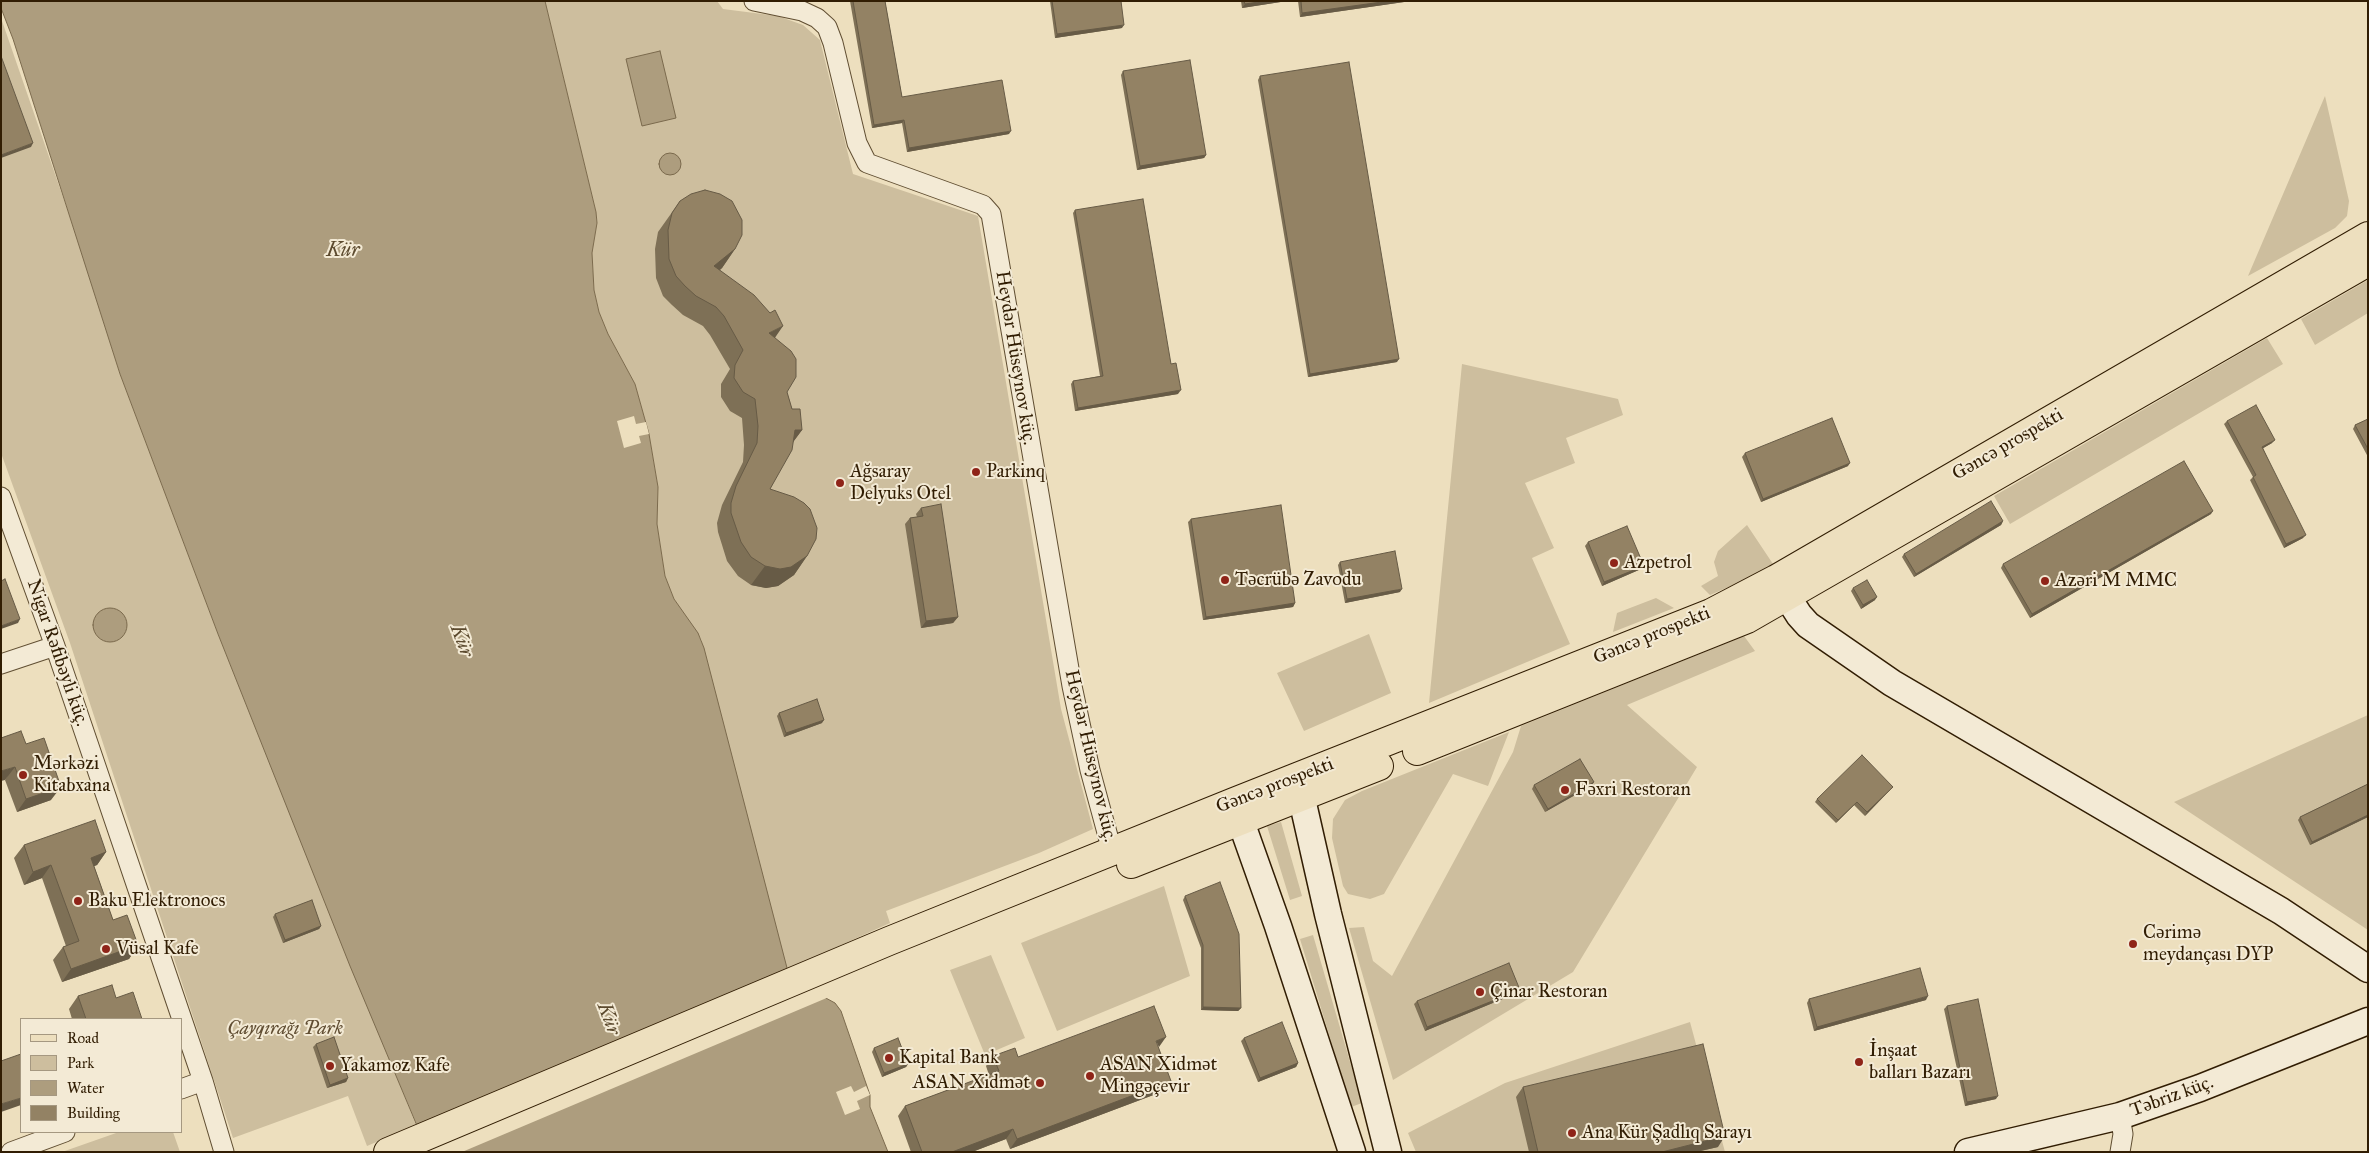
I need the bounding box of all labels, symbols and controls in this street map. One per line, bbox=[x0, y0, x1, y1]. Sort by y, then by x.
water label: Kür bbox=[326, 239, 360, 263]
street label: Heydər Hüseynov küç. bbox=[990, 269, 1040, 447]
street label: Gəncə prospekti bbox=[1948, 404, 2068, 486]
place label: Ağsaray Delyuks Otel bbox=[850, 461, 951, 505]
place label: Parkinq bbox=[986, 461, 1045, 483]
marker: Parkinq bbox=[970, 466, 982, 478]
marker: Ağsaray Delyuks Otel bbox=[834, 477, 846, 489]
place label: Azpetrol bbox=[1624, 552, 1692, 574]
marker: Azpetrol bbox=[1608, 557, 1620, 569]
place label: Təcrübə Zavodu bbox=[1235, 569, 1362, 591]
place label: Azəri M MMC bbox=[2055, 570, 2177, 592]
marker: Təcrübə Zavodu bbox=[1219, 574, 1231, 586]
marker: Azəri M MMC bbox=[2039, 575, 2051, 587]
street label: Nigar Rəfibəyli küç. bbox=[21, 576, 93, 730]
street label: Gəncə prospekti bbox=[1590, 602, 1714, 670]
water label: Kür bbox=[444, 621, 478, 661]
street label: Heydər Hüseynov küç. bbox=[1059, 668, 1121, 844]
place label: Mərkəzi Kitabxana bbox=[33, 753, 110, 797]
street label: Gəncə prospekti bbox=[1213, 753, 1337, 819]
marker: Mərkəzi Kitabxana bbox=[17, 769, 29, 781]
place label: Fəxri Restoran bbox=[1575, 779, 1691, 801]
marker: Fəxri Restoran bbox=[1559, 784, 1571, 796]
place label: Baku Elektronocs bbox=[88, 890, 225, 912]
marker: Baku Elektronocs bbox=[72, 895, 84, 907]
place label: Cərimə meydançası DYP bbox=[2143, 922, 2273, 966]
place label: Vüsal Kafe bbox=[116, 938, 199, 960]
marker: Cərimə meydançası DYP bbox=[2127, 938, 2139, 950]
marker: Vüsal Kafe bbox=[100, 943, 112, 955]
place label: Çinar Restoran bbox=[1490, 981, 1608, 1003]
marker: Çinar Restoran bbox=[1474, 986, 1486, 998]
water label: Kür bbox=[591, 999, 625, 1039]
legend bbox=[20, 1018, 182, 1133]
park label: Çayqırağı Park bbox=[227, 1018, 343, 1040]
text: Road bbox=[67, 1029, 99, 1047]
place label: İnşaat balları Bazarı bbox=[1869, 1040, 1971, 1084]
place label: Kapital Bank bbox=[899, 1047, 999, 1069]
marker: Kapital Bank bbox=[883, 1052, 895, 1064]
text: Park bbox=[67, 1054, 94, 1072]
place label: ASAN Xidmət Mingəçevir bbox=[1100, 1054, 1217, 1098]
place label: Yakamoz Kafe bbox=[340, 1055, 450, 1077]
marker: İnşaat balları Bazarı bbox=[1853, 1056, 1865, 1068]
marker: Yakamoz Kafe bbox=[324, 1060, 336, 1072]
marker: ASAN Xidmət Mingəçevir bbox=[1084, 1070, 1096, 1082]
street label: Təbriz küç. bbox=[2127, 1071, 2217, 1123]
place label: ASAN Xidmət bbox=[913, 1072, 1030, 1094]
marker: ASAN Xidmət bbox=[1034, 1077, 1046, 1089]
text: Water bbox=[67, 1079, 104, 1097]
text: Building bbox=[67, 1104, 120, 1122]
place label: Ana Kür Şadlıq Sarayı bbox=[1582, 1122, 1752, 1144]
marker: Ana Kür Şadlıq Sarayı bbox=[1566, 1127, 1578, 1139]

